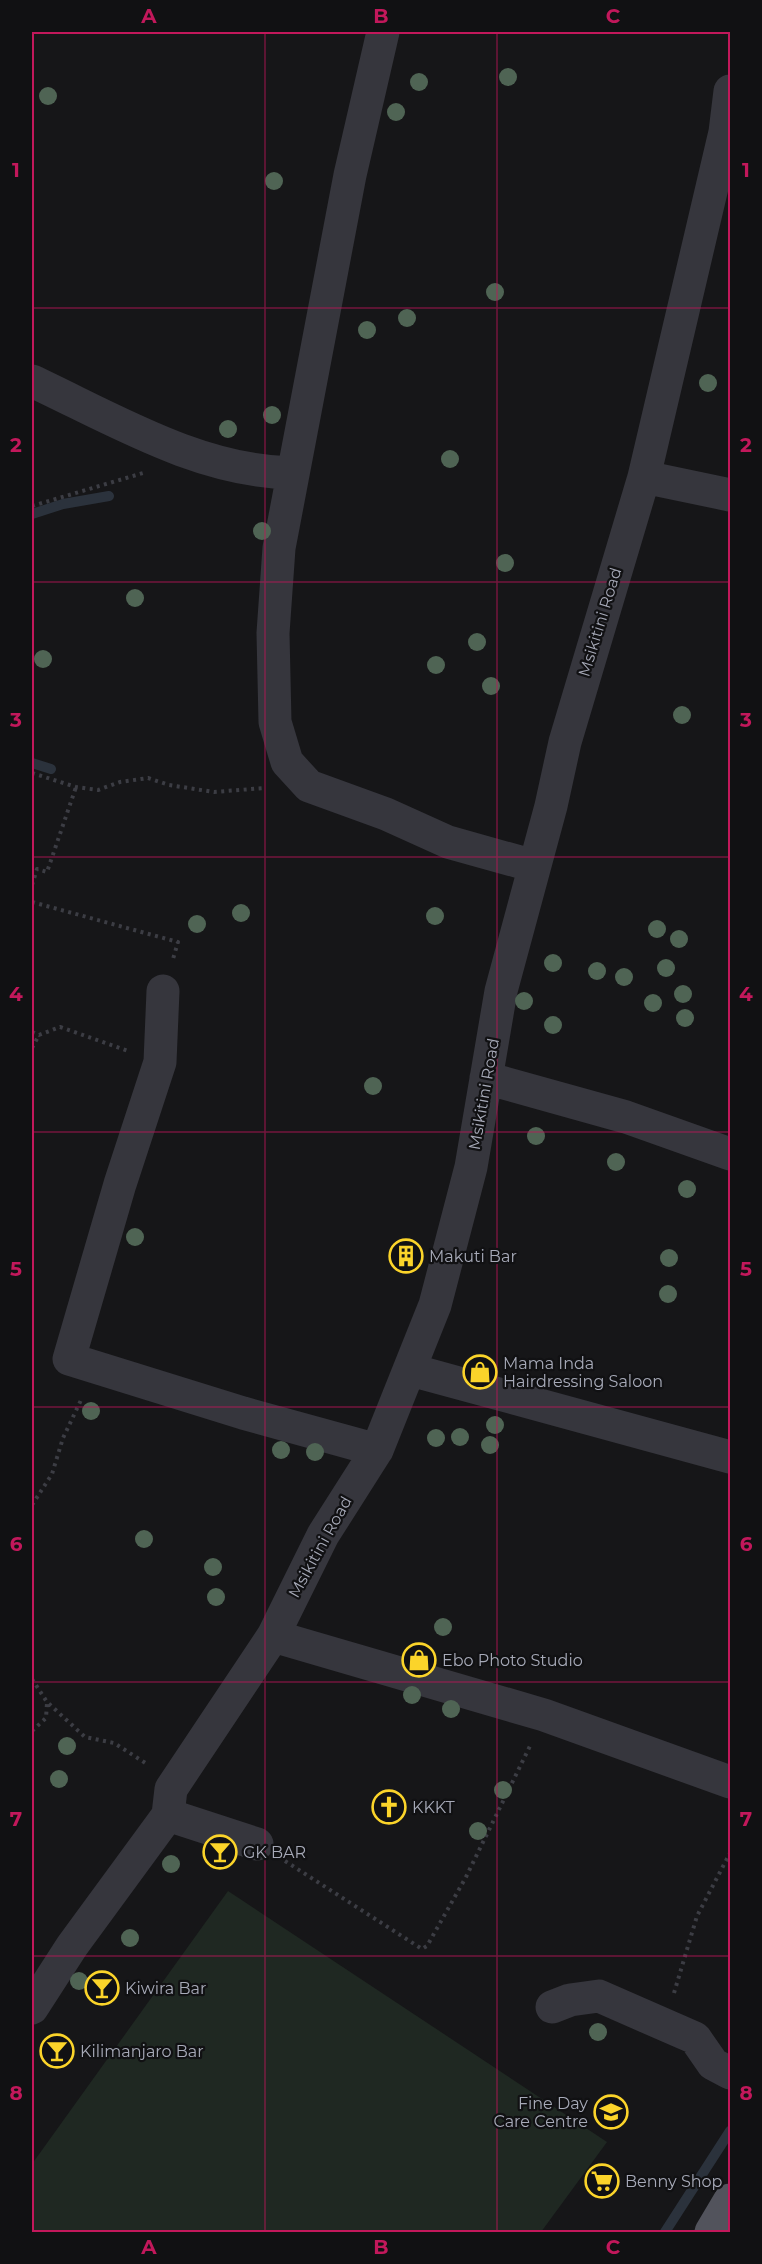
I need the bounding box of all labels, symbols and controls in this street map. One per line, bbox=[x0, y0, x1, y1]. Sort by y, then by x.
text: A bbox=[140, 4, 157, 28]
text: B bbox=[373, 4, 389, 28]
text: C bbox=[606, 4, 621, 28]
text: 1 bbox=[12, 158, 20, 182]
text: 1 bbox=[742, 158, 750, 182]
text: 2 bbox=[10, 433, 22, 457]
text: 2 bbox=[740, 433, 752, 457]
street label: Msikitini Road bbox=[574, 565, 626, 679]
text: 3 bbox=[9, 708, 22, 732]
text: 3 bbox=[739, 708, 752, 732]
text: 4 bbox=[9, 982, 23, 1006]
text: 4 bbox=[739, 982, 753, 1006]
street label: Msikitini Road bbox=[465, 1037, 503, 1151]
building icon: Makuti Bar bbox=[388, 1238, 424, 1274]
place label: Makuti Bar bbox=[429, 1247, 517, 1266]
text: 5 bbox=[10, 1257, 22, 1281]
text: 5 bbox=[740, 1257, 752, 1281]
shop icon: Mama Inda Hairdressing Saloon bbox=[462, 1354, 498, 1390]
place label: Mama Inda Hairdressing Saloon bbox=[503, 1354, 663, 1391]
street label: Msikitini Road bbox=[284, 1493, 356, 1601]
text: 6 bbox=[10, 1532, 23, 1556]
text: 6 bbox=[740, 1532, 753, 1556]
shop icon: Ebo Photo Studio bbox=[401, 1642, 437, 1678]
place label: Ebo Photo Studio bbox=[442, 1651, 583, 1670]
church icon: KKKT bbox=[371, 1789, 407, 1825]
place label: KKKT bbox=[412, 1798, 456, 1817]
text: 7 bbox=[10, 1807, 22, 1831]
text: 7 bbox=[740, 1807, 752, 1831]
bar icon: GK BAR bbox=[202, 1834, 238, 1870]
place label: GK BAR bbox=[243, 1843, 306, 1862]
bar icon: Kiwira Bar bbox=[84, 1970, 120, 2006]
place label: Kiwira Bar bbox=[125, 1979, 206, 1998]
bar icon: Kilimanjaro Bar bbox=[39, 2033, 75, 2069]
place label: Kilimanjaro Bar bbox=[80, 2042, 204, 2061]
text: 8 bbox=[9, 2081, 23, 2105]
text: 8 bbox=[739, 2081, 753, 2105]
place label: Fine Day Care Centre bbox=[493, 2094, 588, 2131]
school or university icon: Fine Day Care Centre bbox=[593, 2094, 629, 2130]
supermarket icon: Benny Shop bbox=[584, 2163, 620, 2199]
place label: Benny Shop bbox=[625, 2172, 723, 2191]
text: A bbox=[140, 2235, 157, 2259]
text: B bbox=[373, 2235, 389, 2259]
text: C bbox=[606, 2235, 621, 2259]

